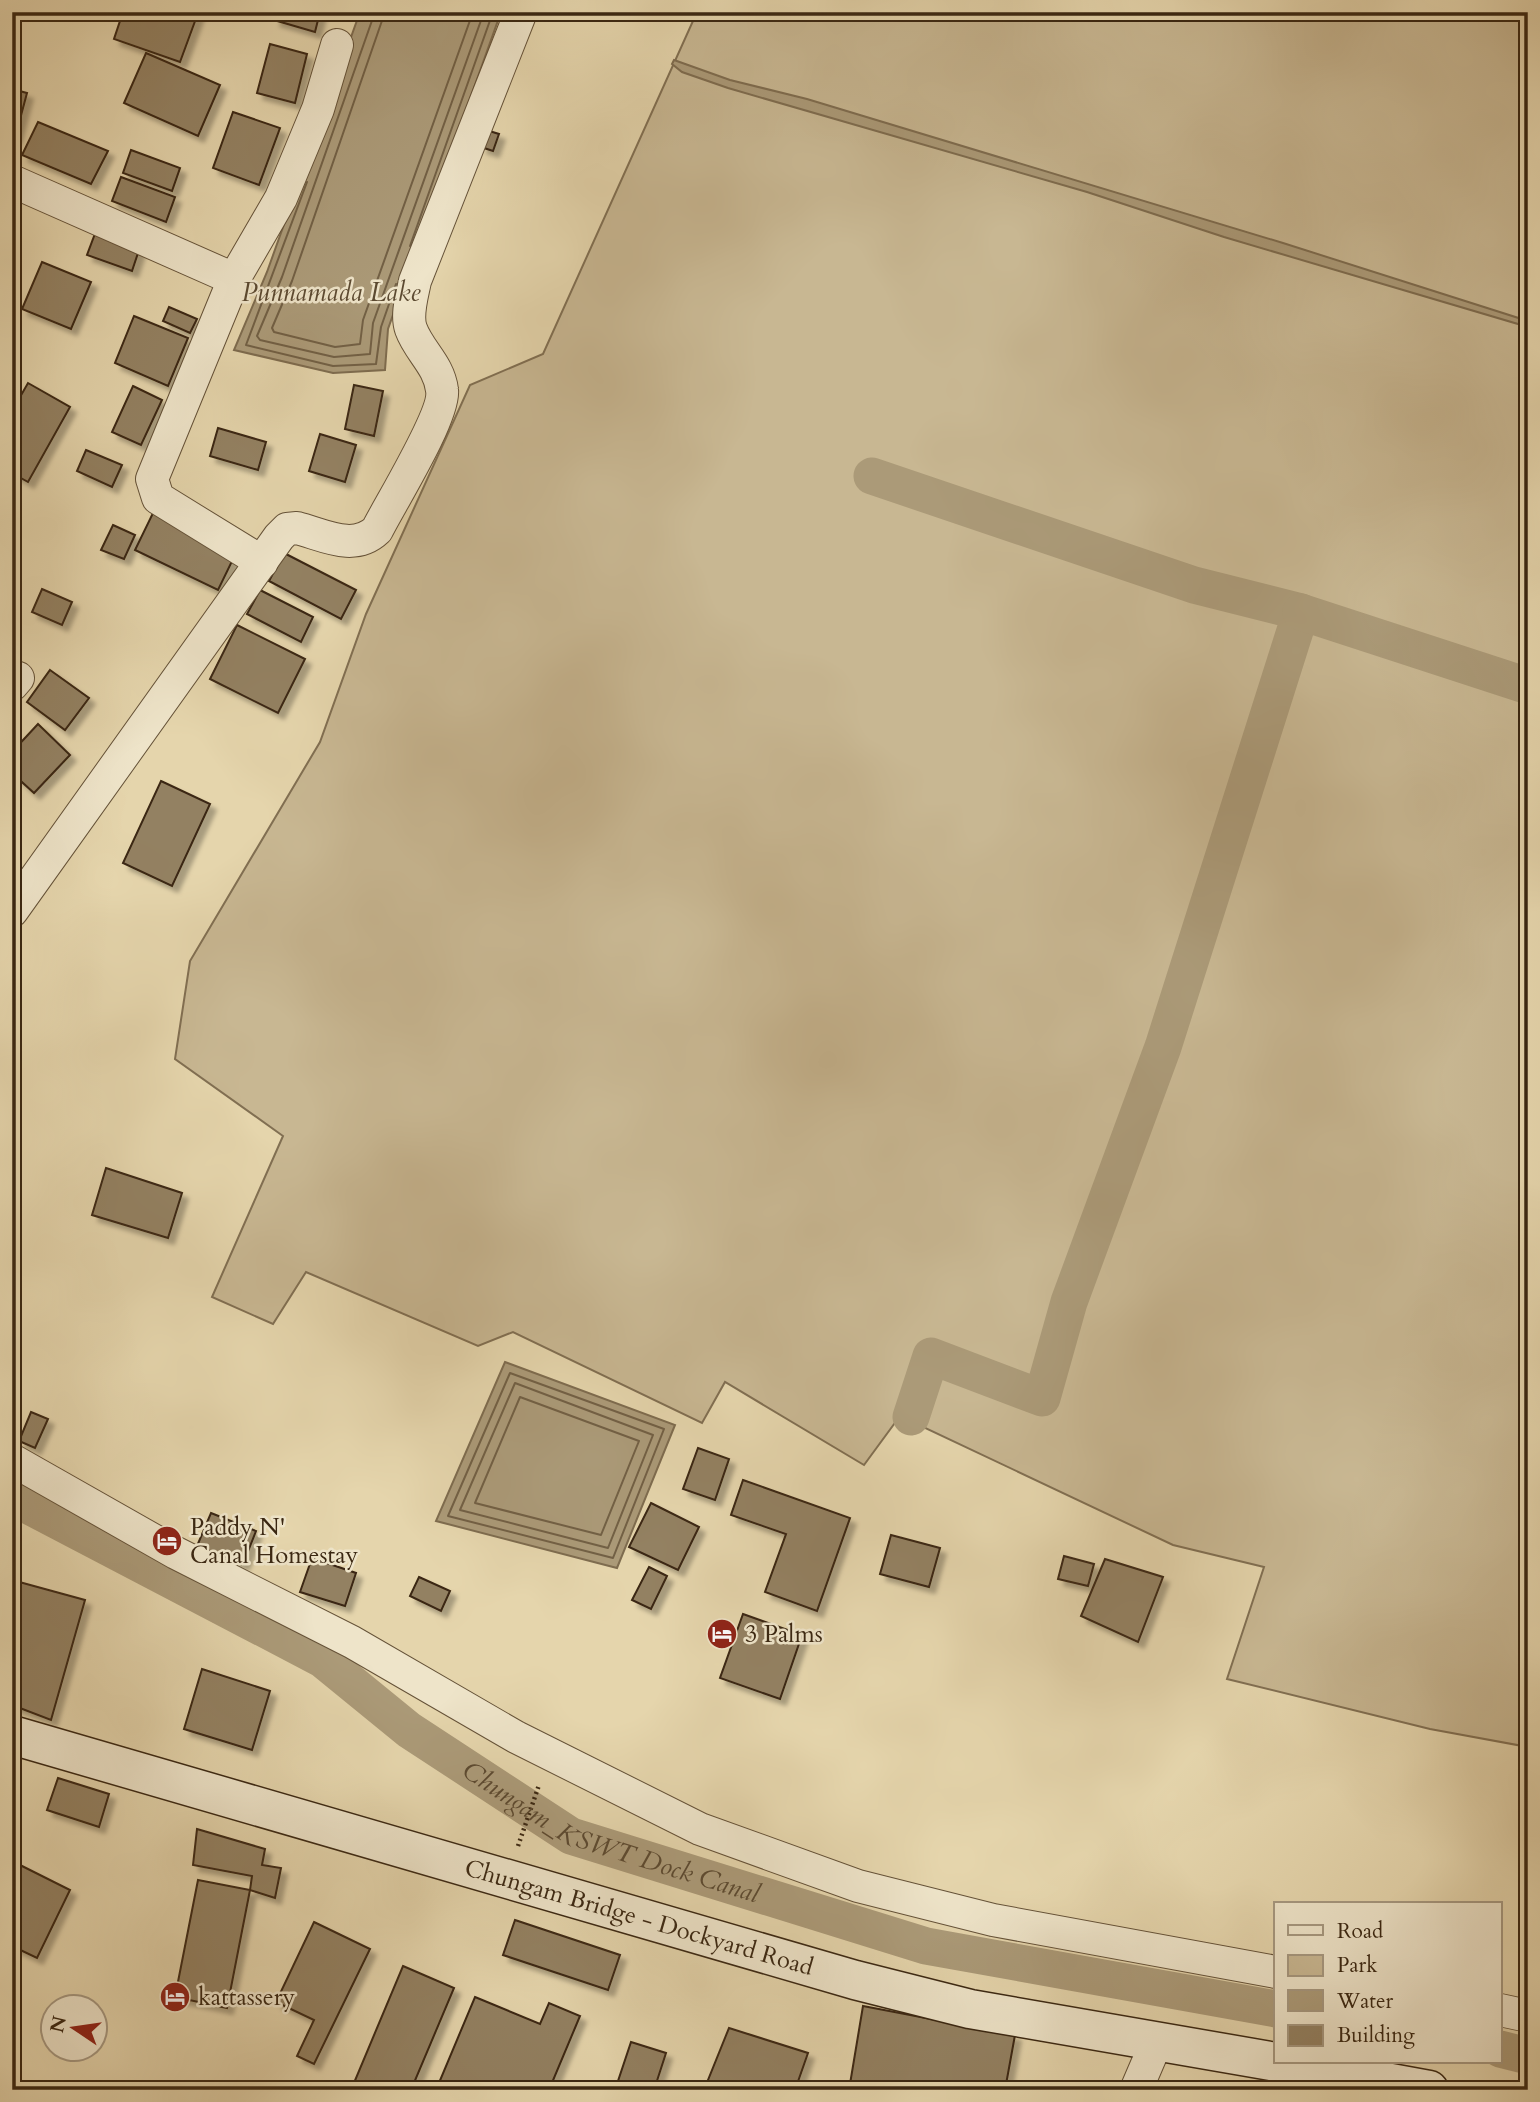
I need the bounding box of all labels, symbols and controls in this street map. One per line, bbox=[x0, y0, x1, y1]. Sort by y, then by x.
water label: Punnamada Lake bbox=[241, 275, 422, 310]
place label: Paddy N' Canal Homestay bbox=[190, 1511, 358, 1572]
hotel icon: Paddy N' Canal Homestay bbox=[150, 1524, 184, 1558]
hotel icon: 3 Palms bbox=[705, 1617, 739, 1651]
place label: 3 Palms bbox=[745, 1618, 823, 1651]
water label: Chungam_KSWT Dock Canal bbox=[456, 1753, 765, 1912]
street label: Chungam Bridge - Dockyard Road bbox=[461, 1851, 817, 1984]
legend bbox=[1274, 1902, 1502, 2064]
text: Road bbox=[1337, 1917, 1383, 1946]
text: Park bbox=[1337, 1951, 1378, 1980]
hotel icon: kattassery bbox=[158, 1980, 192, 2014]
place label: kattassery bbox=[198, 1981, 295, 2014]
text: Water bbox=[1336, 1987, 1393, 2016]
north arrow bbox=[38, 1994, 108, 2064]
text: N bbox=[44, 2013, 73, 2035]
text: Building bbox=[1337, 2021, 1415, 2050]

